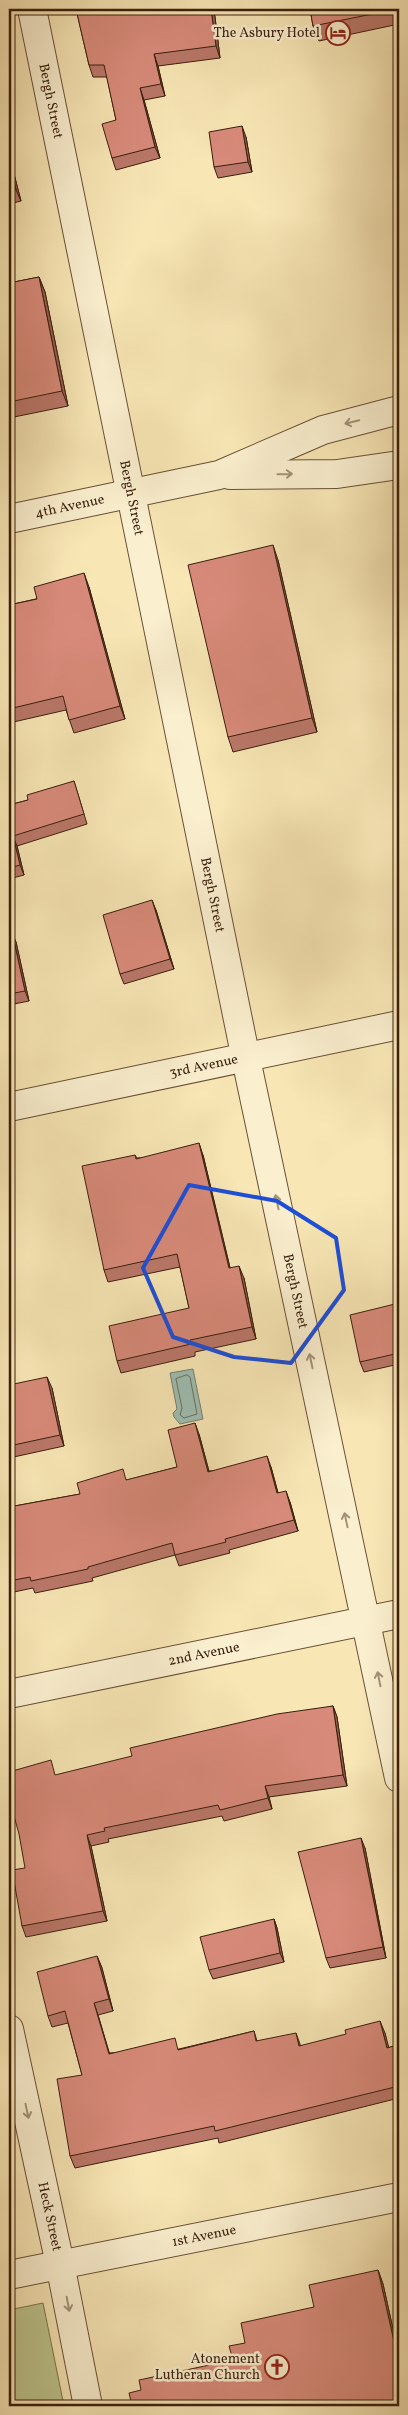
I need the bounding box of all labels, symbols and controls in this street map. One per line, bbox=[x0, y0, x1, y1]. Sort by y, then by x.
hotel icon: The Asbury Hotel bbox=[325, 20, 351, 46]
place label: The Asbury Hotel bbox=[214, 24, 320, 43]
street label: Bergh Street bbox=[34, 62, 68, 140]
one-way arrow bbox=[345, 418, 361, 427]
street label: Bergh Street bbox=[115, 459, 149, 537]
one-way arrow bbox=[276, 469, 293, 479]
street label: 4th Avenue bbox=[33, 490, 106, 523]
street label: Bergh Street bbox=[196, 856, 229, 934]
street label: 3rd Avenue bbox=[168, 1050, 240, 1083]
one-way arrow bbox=[272, 1195, 281, 1211]
street label: Bergh Street bbox=[278, 1252, 313, 1331]
one-way arrow bbox=[306, 1354, 315, 1370]
one-way arrow bbox=[340, 1513, 350, 1529]
street label: 2nd Avenue bbox=[167, 1637, 242, 1671]
one-way arrow bbox=[374, 1672, 383, 1688]
one-way arrow bbox=[22, 2103, 32, 2119]
street label: Heck Street bbox=[33, 2180, 66, 2253]
street label: 1st Avenue bbox=[170, 2220, 238, 2252]
one-way arrow bbox=[64, 2296, 73, 2312]
place label: Atonement Lutheran Church bbox=[155, 2350, 260, 2385]
church icon: Atonement Lutheran Church bbox=[264, 2354, 290, 2380]

